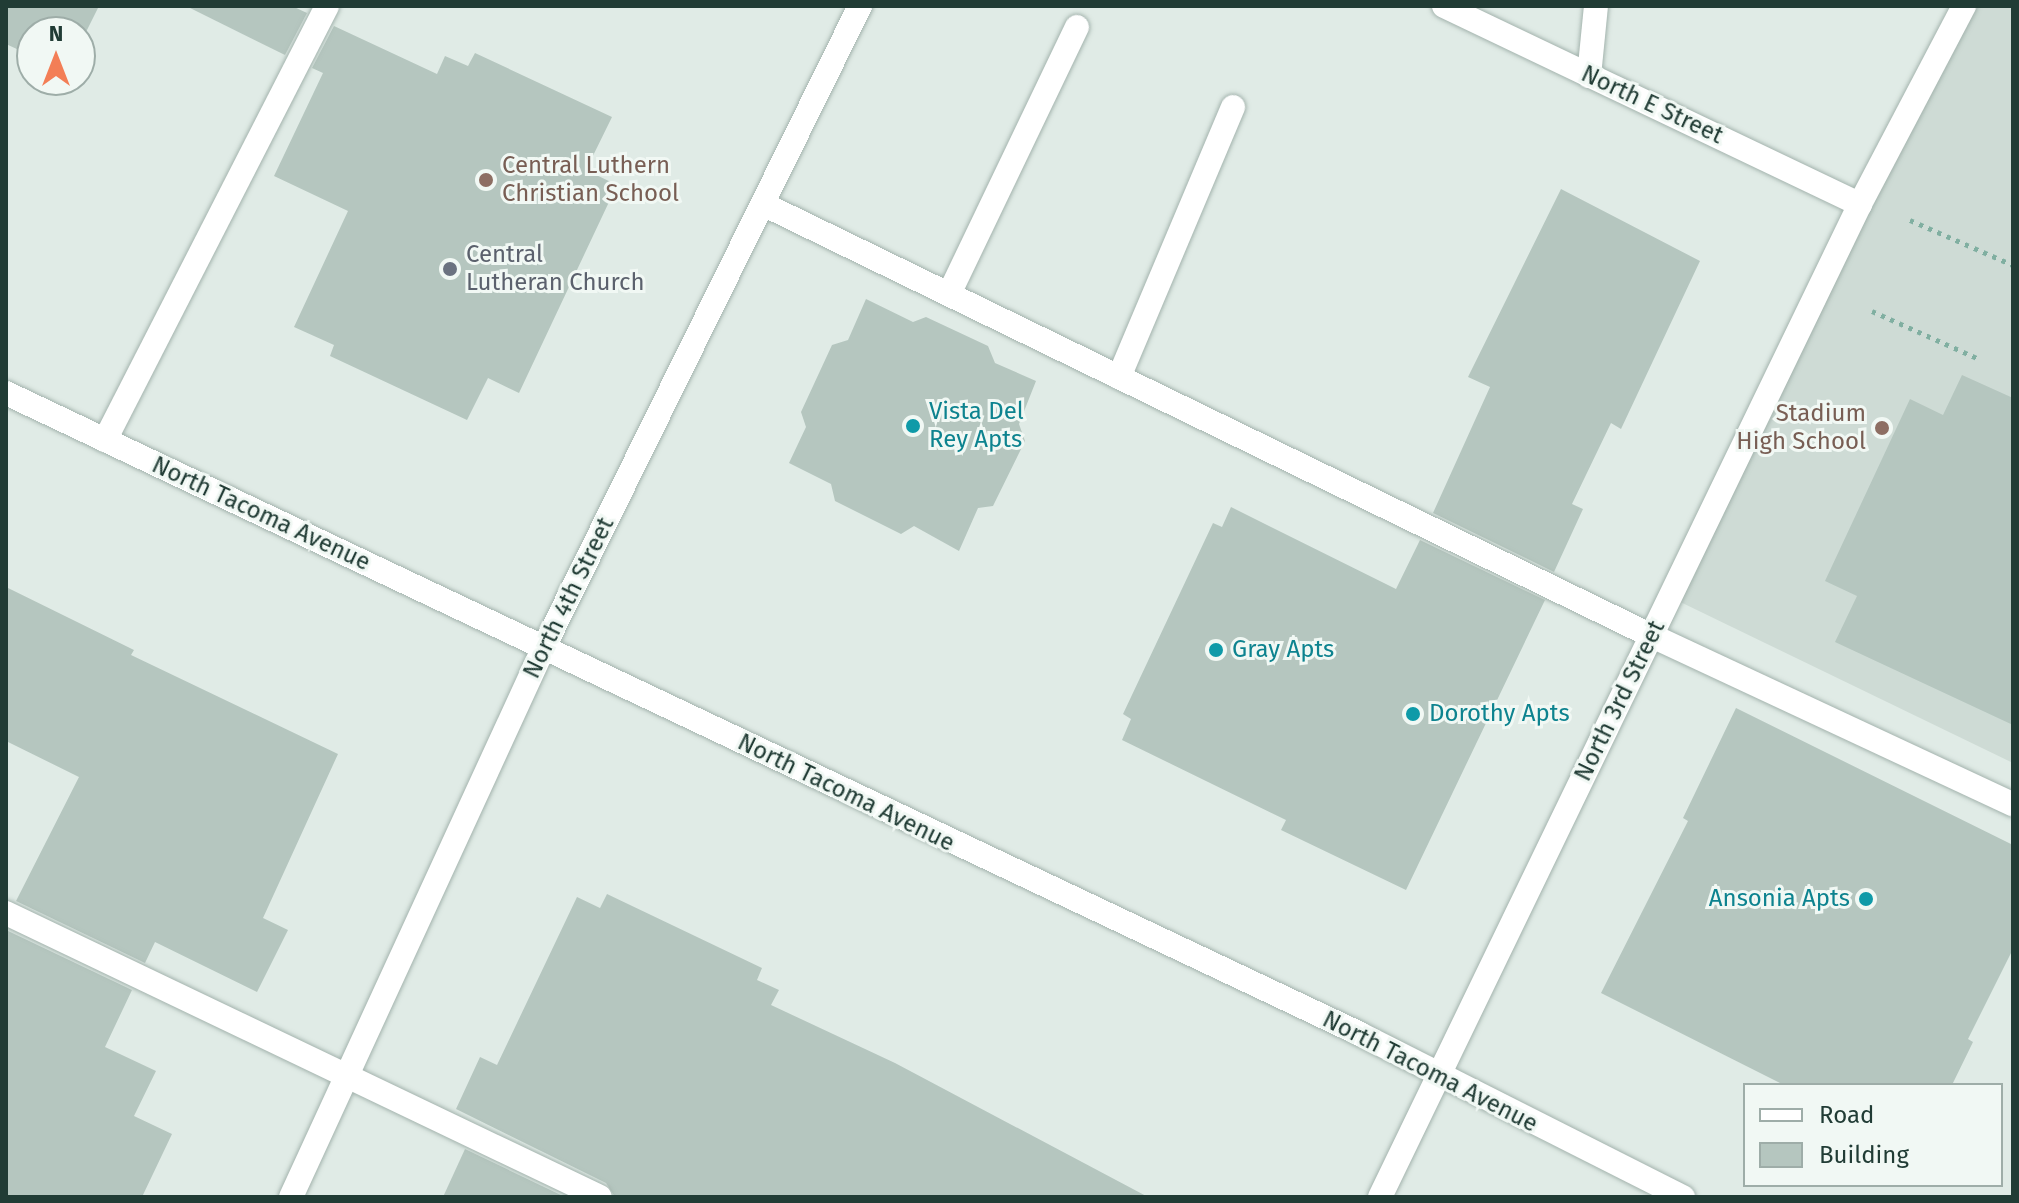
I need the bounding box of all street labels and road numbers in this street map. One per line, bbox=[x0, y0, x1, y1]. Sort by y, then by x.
street label: North E Street bbox=[1577, 60, 1727, 150]
street label: North Tacoma Avenue bbox=[147, 451, 375, 577]
street label: North 4th Street bbox=[518, 513, 620, 683]
street label: North 3rd Street bbox=[1569, 616, 1671, 786]
street label: North Tacoma Avenue bbox=[733, 728, 959, 858]
street label: North Tacoma Avenue bbox=[1318, 1005, 1542, 1139]

